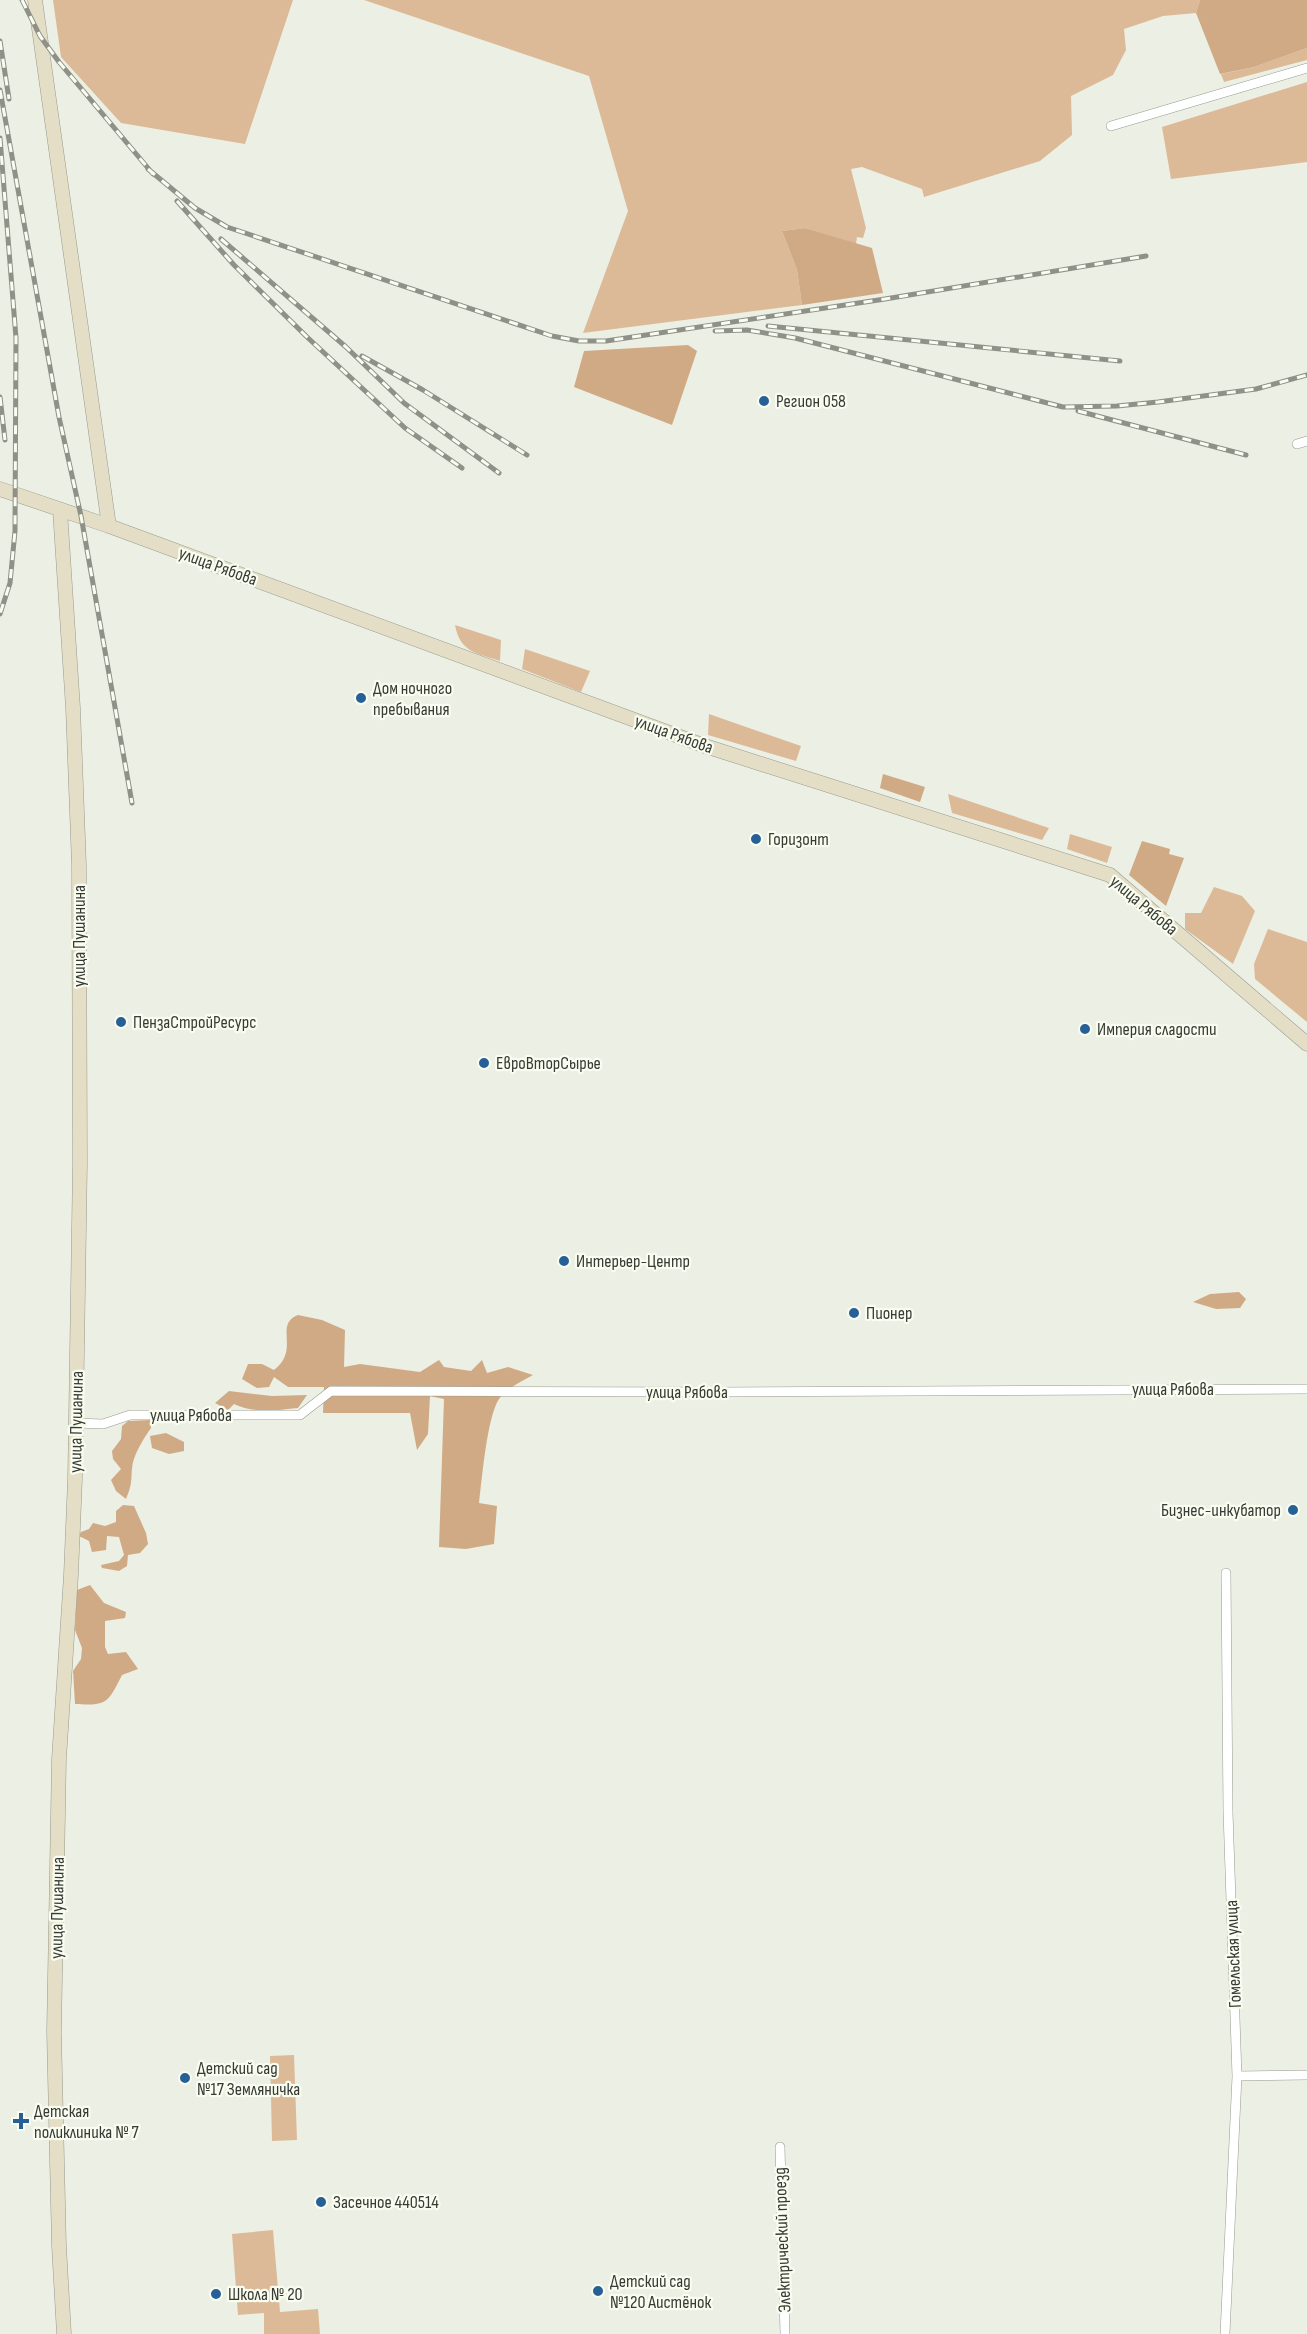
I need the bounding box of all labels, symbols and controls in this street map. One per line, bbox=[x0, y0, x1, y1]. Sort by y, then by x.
place label: Регион 058 bbox=[776, 391, 846, 412]
marker: Регион 058 bbox=[757, 394, 771, 408]
street label: улица Рябова bbox=[176, 543, 260, 590]
place label: Дом ночного пребывания bbox=[373, 678, 452, 720]
marker: Дом ночного пребывания bbox=[354, 691, 368, 705]
street label: улица Рябова bbox=[632, 711, 716, 758]
place label: Горизонт bbox=[768, 829, 829, 850]
marker: Горизонт bbox=[749, 832, 763, 846]
street label: улица Рябова bbox=[1106, 871, 1182, 940]
street label: улица Пушанина bbox=[69, 885, 90, 987]
place label: ПензаСтройРесурс bbox=[133, 1012, 256, 1033]
marker: ПензаСтройРесурс bbox=[114, 1015, 128, 1029]
place label: Империя сладости bbox=[1097, 1019, 1217, 1040]
marker: Империя сладости bbox=[1078, 1022, 1092, 1036]
place label: ЕвроВторСырье bbox=[496, 1053, 601, 1074]
marker: ЕвроВторСырье bbox=[477, 1056, 491, 1070]
place label: Интерьер-Центр bbox=[576, 1251, 690, 1272]
marker: Интерьер-Центр bbox=[557, 1254, 571, 1268]
place label: Пионер bbox=[866, 1303, 912, 1324]
marker: Пионер bbox=[847, 1306, 861, 1320]
street label: улица Пушанина bbox=[65, 1371, 88, 1473]
street label: улица Рябова bbox=[1132, 1379, 1214, 1400]
street label: улица Рябова bbox=[646, 1382, 728, 1403]
street label: улица Рябова bbox=[150, 1405, 232, 1426]
place label: Бизнес-инкубатор bbox=[1161, 1500, 1281, 1521]
marker: Бизнес-инкубатор bbox=[1286, 1503, 1300, 1517]
street label: улица Пушанина bbox=[46, 1857, 69, 1959]
street label: Гомельская улица bbox=[1221, 1900, 1246, 2008]
place label: Детский сад №17 Земляничка bbox=[197, 2058, 300, 2100]
marker: Детский сад №17 Земляничка bbox=[178, 2071, 192, 2085]
place label: Детская поликлиника № 7 bbox=[34, 2101, 140, 2143]
marker: Детская поликлиника № 7 bbox=[12, 2112, 30, 2130]
street label: Электрический проезд bbox=[769, 2167, 796, 2313]
place label: Засечное 440514 bbox=[333, 2192, 439, 2213]
marker: Засечное 440514 bbox=[314, 2195, 328, 2209]
place label: Детский сад №120 Аистёнок bbox=[610, 2271, 711, 2313]
place label: Школа № 20 bbox=[228, 2284, 303, 2305]
marker: Детский сад №120 Аистёнок bbox=[591, 2284, 605, 2298]
marker: Школа № 20 bbox=[209, 2287, 223, 2301]

